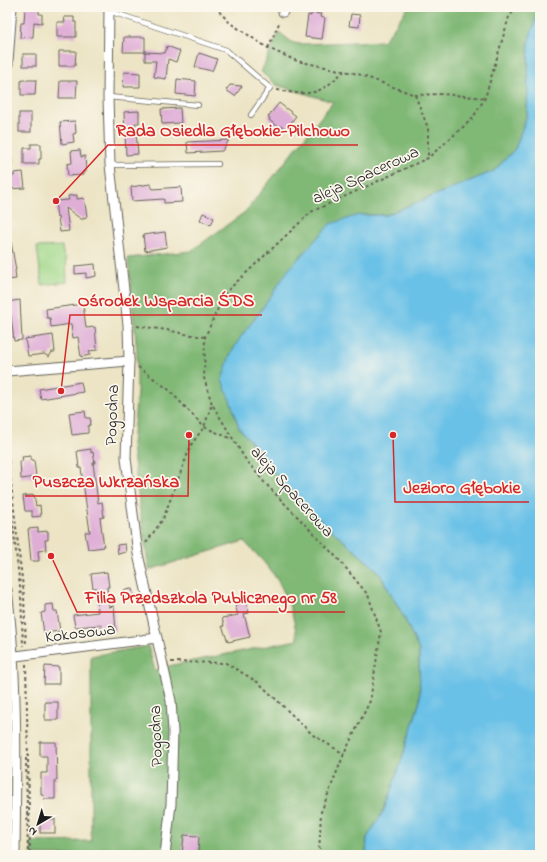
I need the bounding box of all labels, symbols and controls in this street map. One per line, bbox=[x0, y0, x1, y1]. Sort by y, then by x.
callout: Rada Osiedla Głębokie-Pilchowo bbox=[108, 115, 358, 145]
text: Rada Osiedla Głębokie-Pilchowo bbox=[116, 119, 350, 145]
street label: aleja Spacerowa bbox=[308, 140, 423, 211]
callout: Ośrodek Wsparcia ŚDS bbox=[70, 285, 262, 315]
text: Ośrodek Wsparcia ŚDS bbox=[78, 289, 255, 315]
street label: Pogodna bbox=[99, 384, 128, 446]
street label: aleja Spacerowa bbox=[244, 441, 340, 543]
callout: Puszcza Wkrzańska bbox=[25, 466, 188, 496]
text: Puszcza Wkrzańska bbox=[33, 470, 179, 496]
callout: Jezioro Głębokie bbox=[395, 472, 529, 502]
text: Jezioro Głębokie bbox=[403, 476, 522, 502]
callout: Filia Przedszkola Publicznego nr 58 bbox=[77, 582, 345, 612]
text: Filia Przedszkola Publicznego nr 58 bbox=[84, 586, 337, 613]
street label: Kokosowa bbox=[44, 617, 117, 650]
street label: Pogodna bbox=[143, 705, 172, 767]
north arrow bbox=[18, 804, 58, 844]
text: N bbox=[25, 822, 40, 840]

